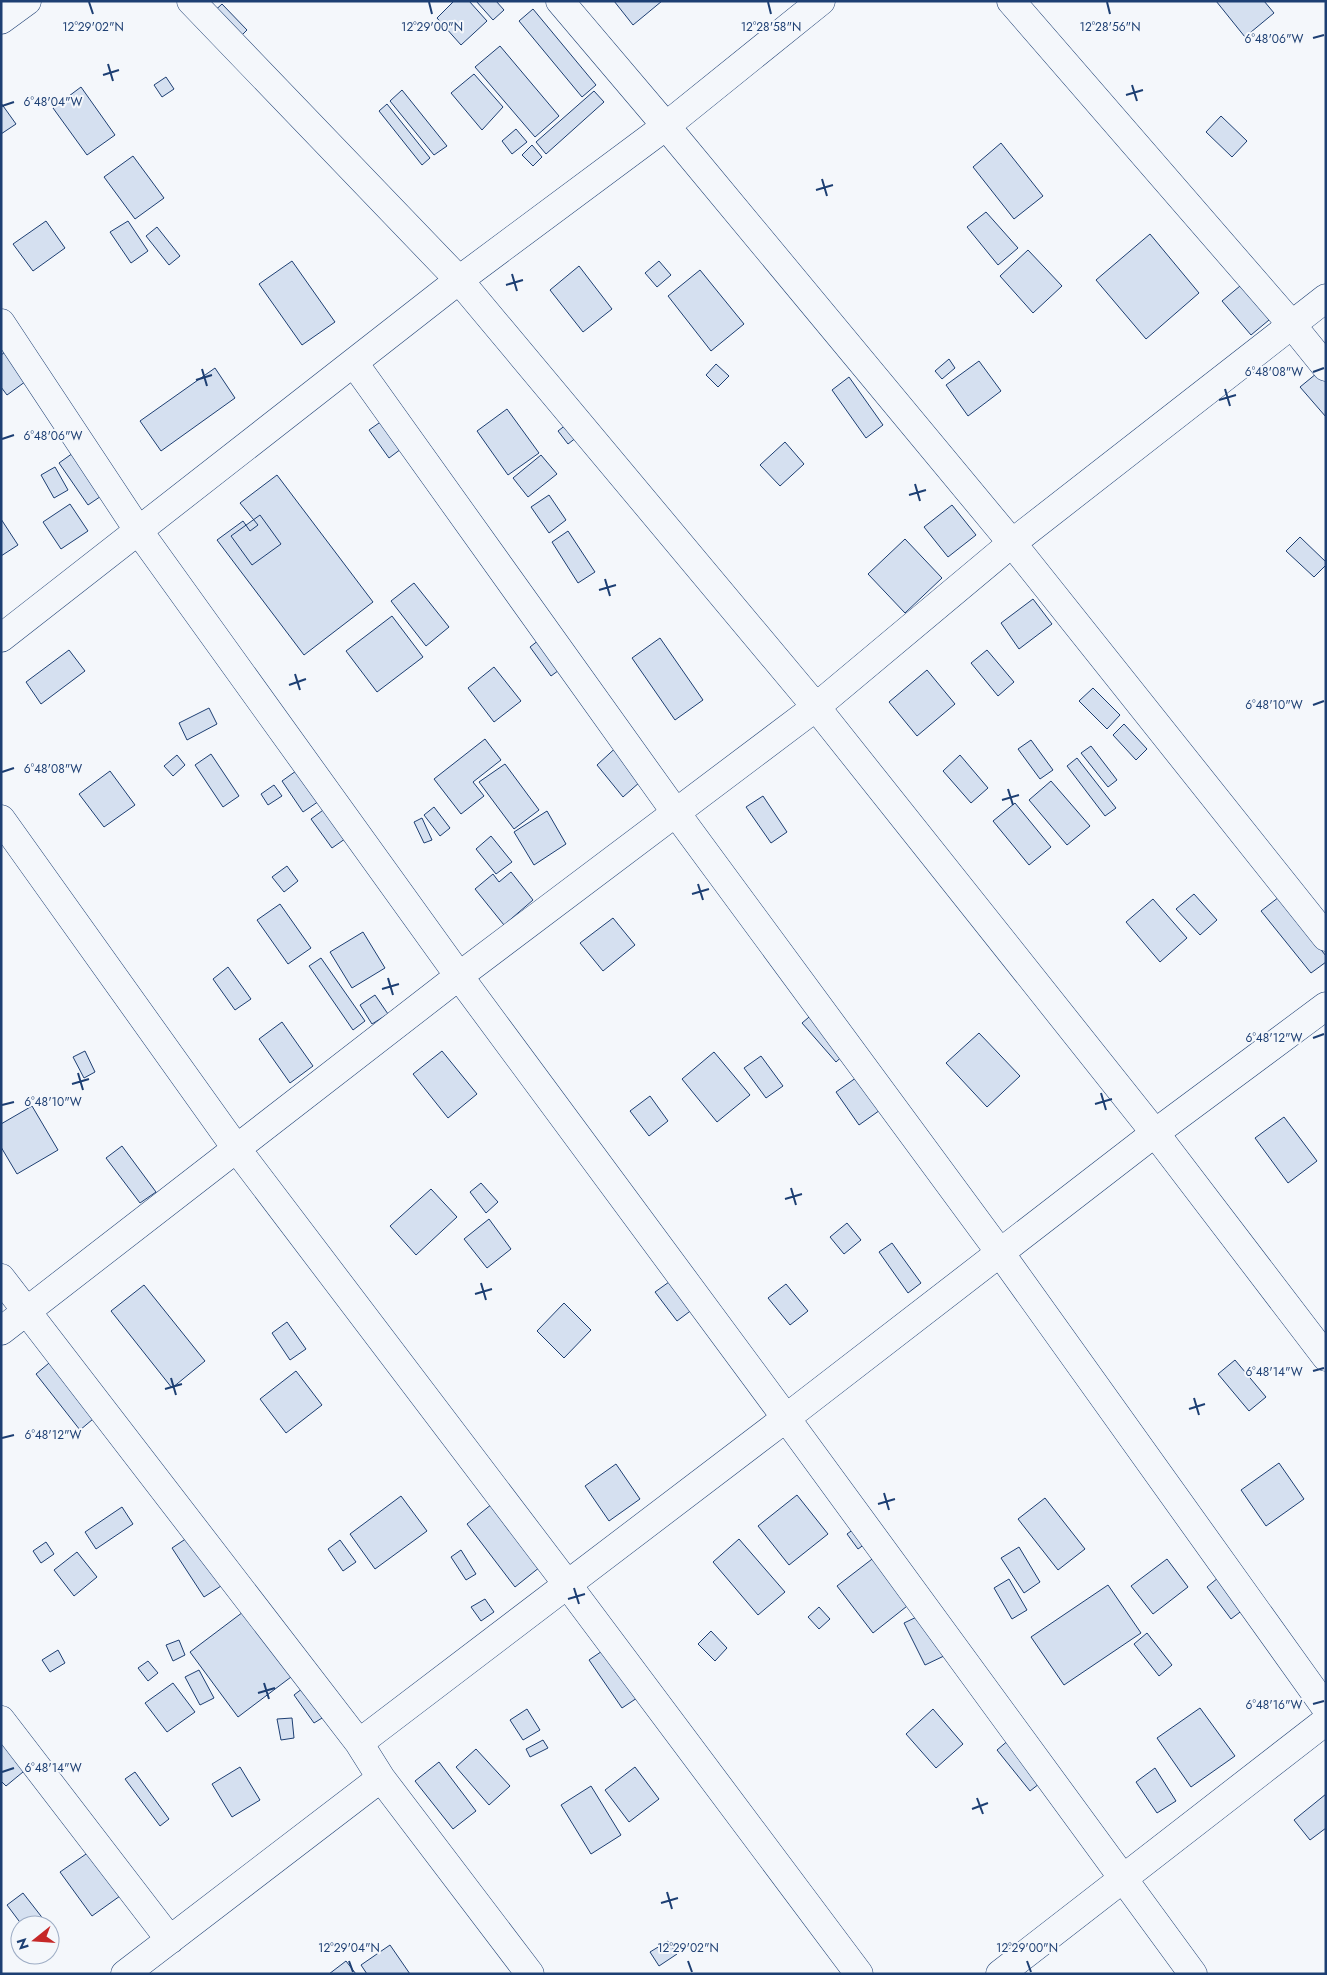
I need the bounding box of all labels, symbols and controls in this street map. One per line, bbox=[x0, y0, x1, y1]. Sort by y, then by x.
text: 12°29'02"N bbox=[62, 18, 124, 36]
text: 12°29'00"N bbox=[401, 18, 463, 36]
text: 12°28'58"N bbox=[741, 18, 801, 36]
text: 12°28'56"N bbox=[1080, 18, 1140, 36]
text: 6°48'06"W bbox=[1245, 30, 1304, 48]
text: 6°48'04"W bbox=[24, 93, 83, 111]
text: 6°48'08"W bbox=[1245, 363, 1303, 381]
text: 6°48'06"W bbox=[24, 427, 83, 445]
text: 6°48'10"W bbox=[1245, 696, 1303, 714]
text: 6°48'08"W bbox=[24, 760, 82, 778]
text: 6°48'12"W bbox=[1246, 1029, 1303, 1047]
text: 6°48'10"W bbox=[24, 1093, 82, 1111]
text: 6°48'14"W bbox=[1245, 1363, 1303, 1381]
text: 6°48'12"W bbox=[25, 1426, 82, 1444]
text: 6°48'16"W bbox=[1246, 1696, 1303, 1714]
text: 6°48'14"W bbox=[24, 1759, 82, 1777]
north arrow bbox=[10, 1915, 60, 1965]
text: N bbox=[11, 1936, 34, 1952]
text: 12°29'04"N bbox=[318, 1939, 380, 1957]
text: 12°29'02"N bbox=[657, 1939, 719, 1957]
text: 12°29'00"N bbox=[996, 1939, 1058, 1957]

